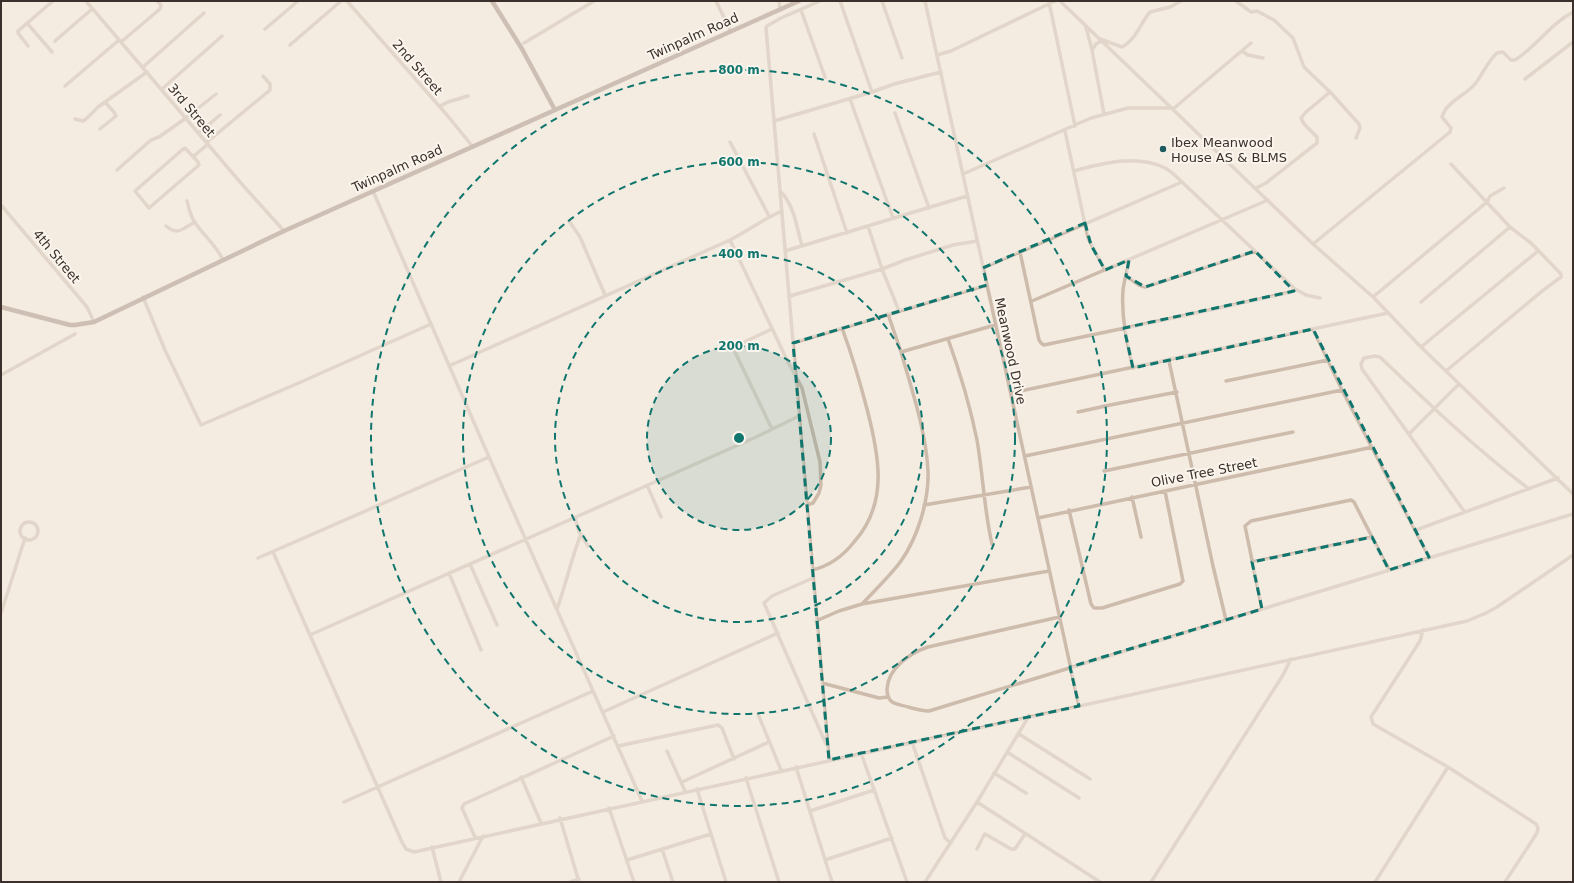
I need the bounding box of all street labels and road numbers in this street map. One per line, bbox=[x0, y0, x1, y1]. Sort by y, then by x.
street label: Twinpalm Road bbox=[645, 10, 741, 64]
street label: 2nd Street bbox=[390, 37, 446, 98]
street label: 3rd Street bbox=[165, 80, 218, 140]
street label: Twinpalm Road bbox=[349, 142, 445, 196]
street label: 4th Street bbox=[30, 227, 83, 286]
street label: Meanwood Drive bbox=[992, 296, 1029, 406]
street label: Olive Tree Street bbox=[1150, 455, 1259, 490]

